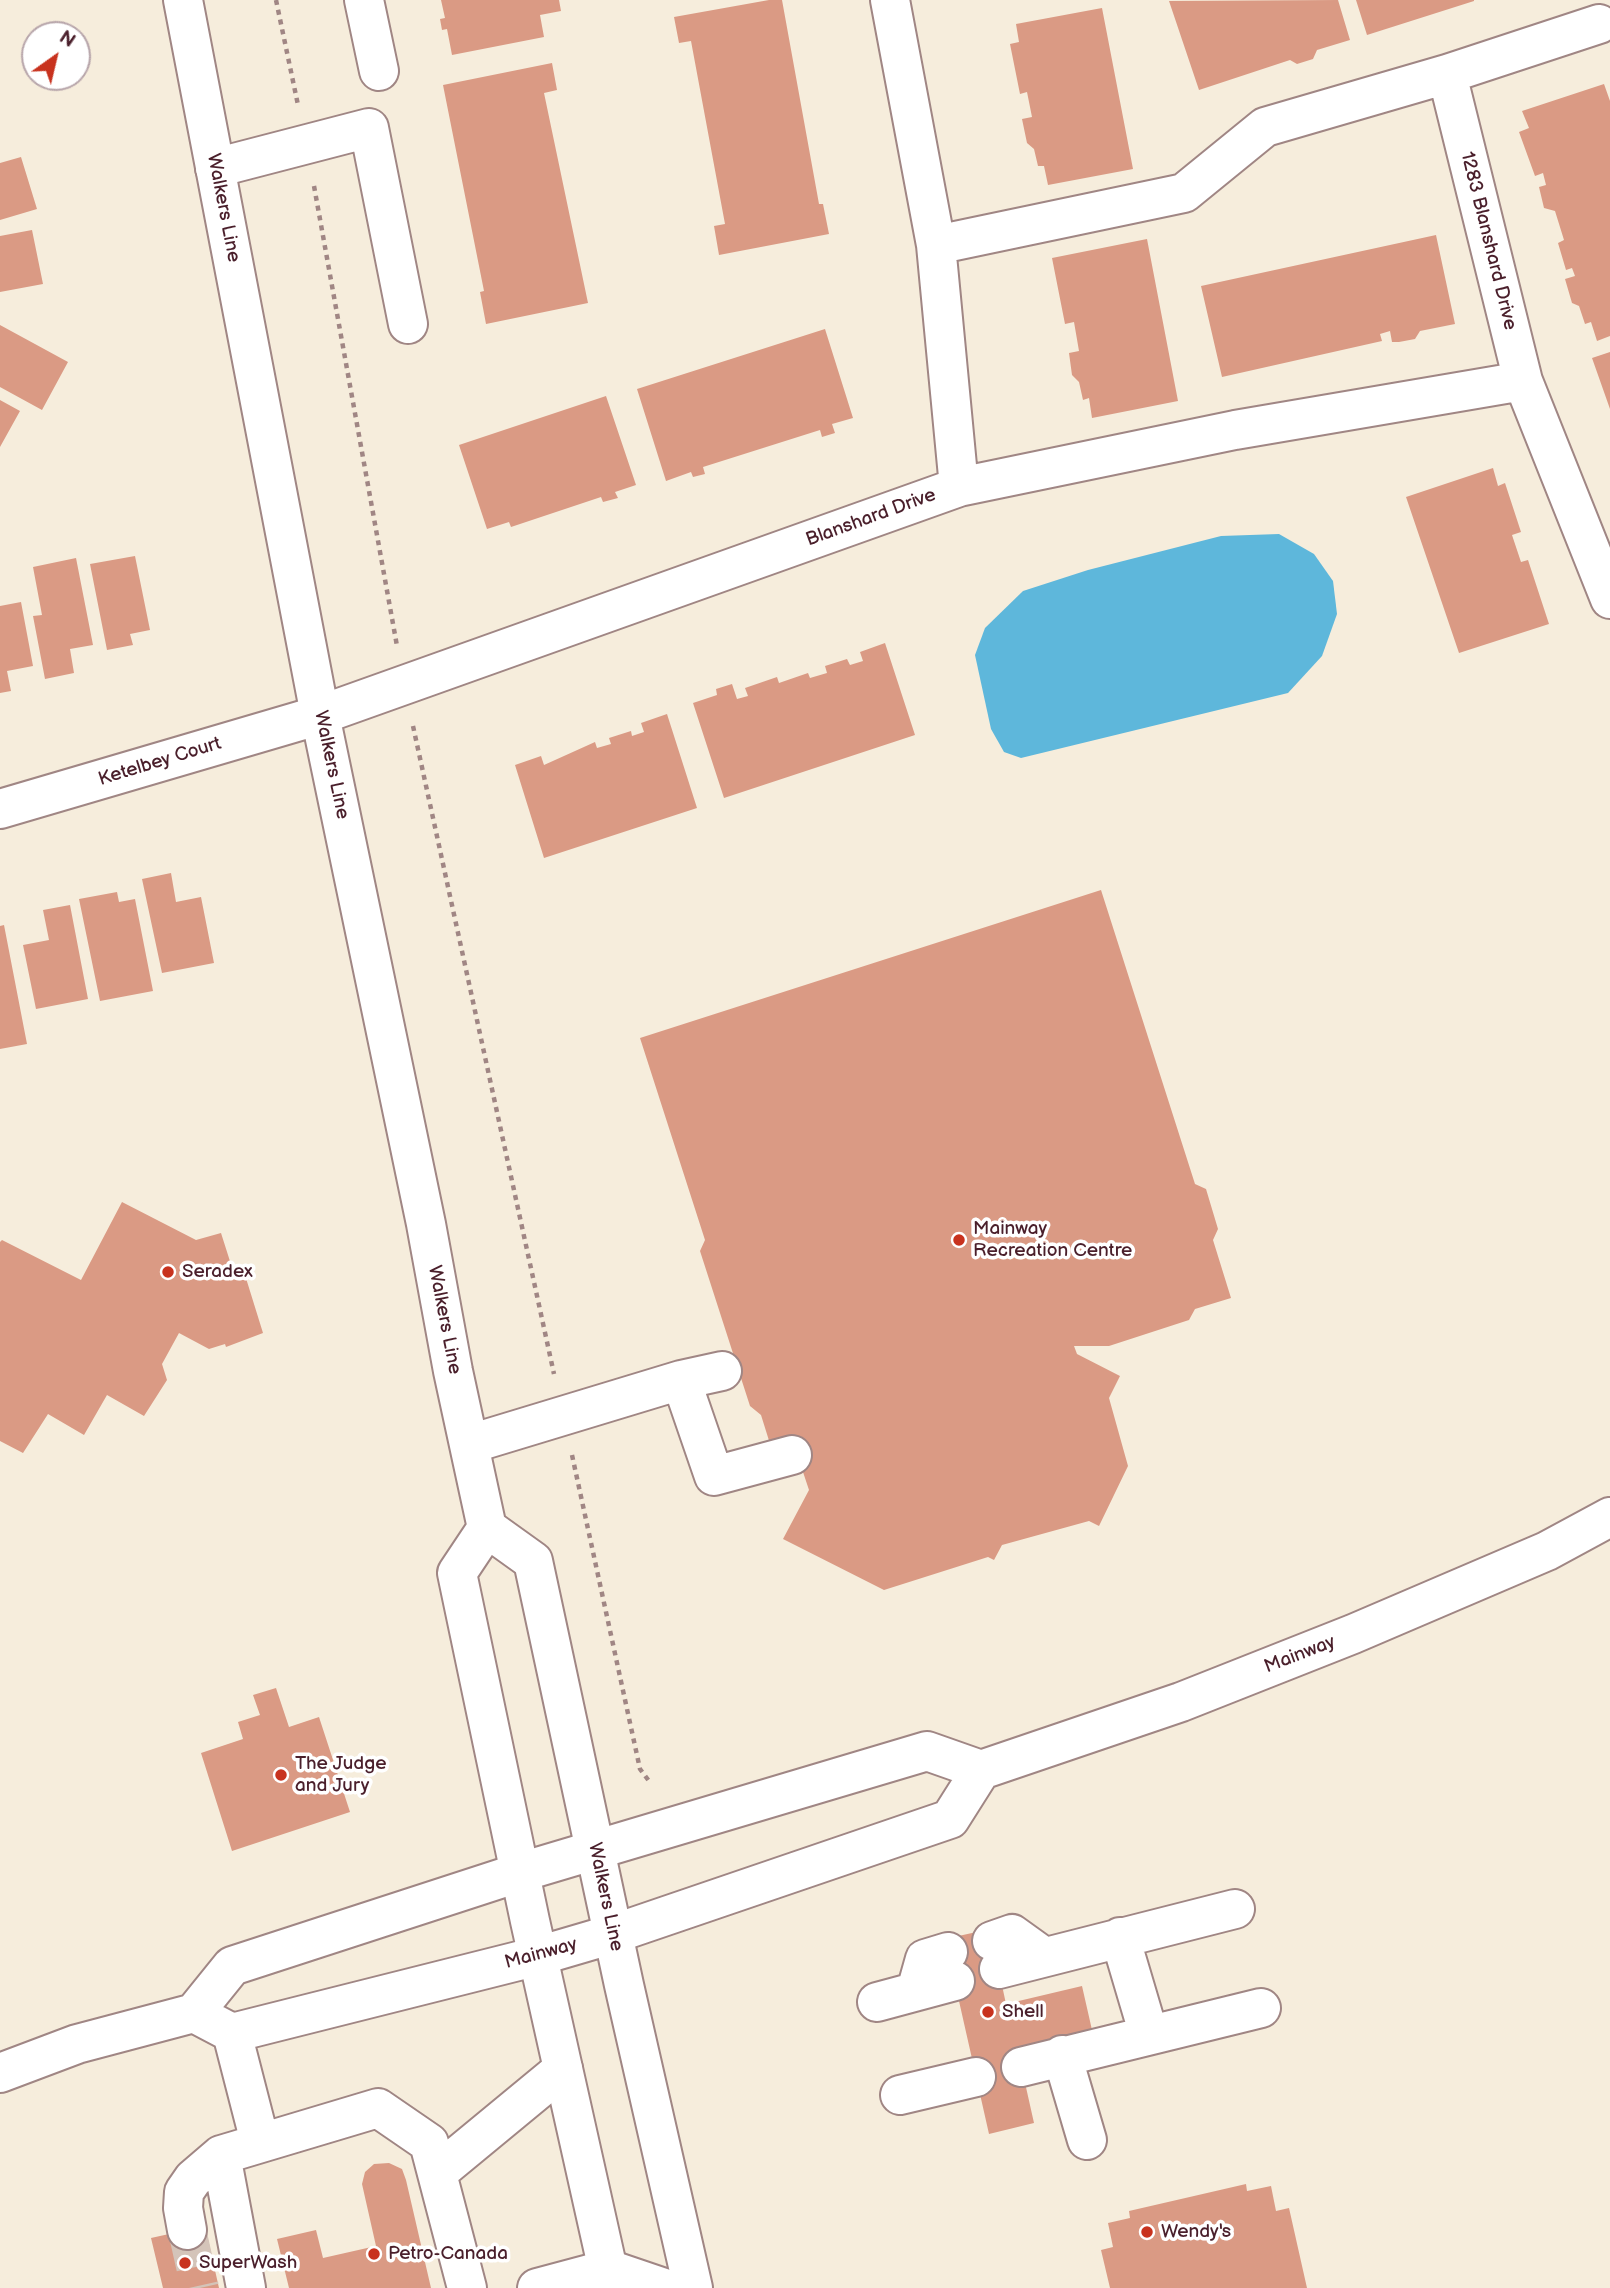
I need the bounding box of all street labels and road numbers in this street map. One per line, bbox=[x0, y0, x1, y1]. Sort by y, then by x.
street label: 1283 Blanshard Drive bbox=[1455, 150, 1521, 332]
street label: Walkers Line bbox=[201, 152, 245, 264]
street label: Blanshard Drive bbox=[803, 484, 939, 552]
street label: Walkers Line bbox=[308, 709, 354, 821]
street label: Ketelbey Court bbox=[96, 733, 224, 791]
street label: Walkers Line bbox=[422, 1264, 466, 1376]
street label: Mainway bbox=[1261, 1631, 1339, 1679]
street label: Walkers Line bbox=[582, 1841, 628, 1953]
street label: Mainway bbox=[502, 1933, 580, 1975]

